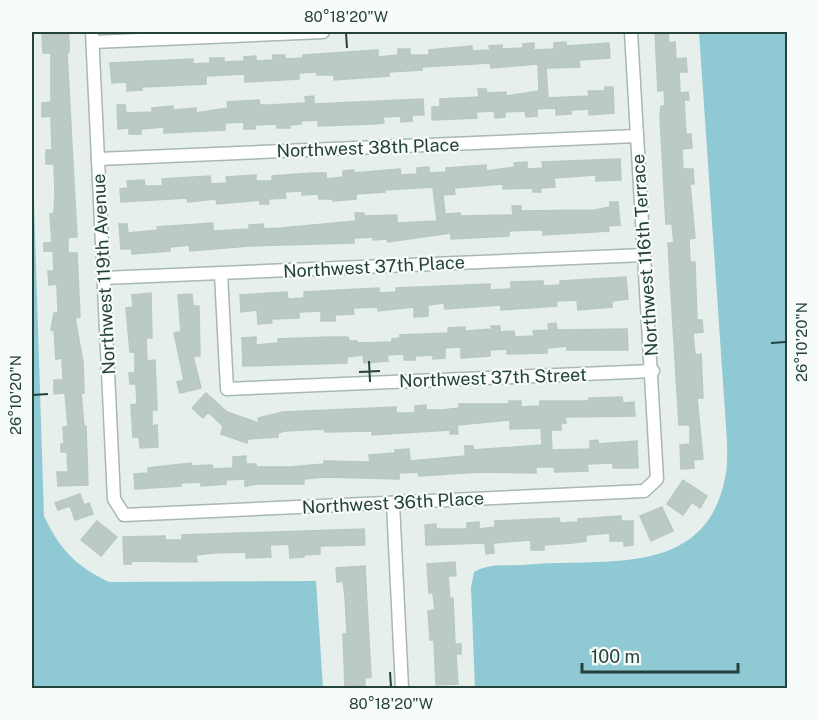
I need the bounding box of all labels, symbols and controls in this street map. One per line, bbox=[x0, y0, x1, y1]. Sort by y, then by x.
text: 80°18'20"W bbox=[304, 8, 388, 25]
street label: Northwest 38th Place bbox=[276, 134, 460, 161]
street label: Northwest 116th Terrace bbox=[627, 153, 662, 357]
street label: Northwest 119th Avenue bbox=[88, 173, 119, 375]
street label: Northwest 37th Place bbox=[283, 251, 465, 282]
text: 26°10'20"N bbox=[793, 302, 810, 382]
text: 26°10'20"N bbox=[7, 355, 24, 435]
street label: Northwest 37th Street bbox=[399, 364, 587, 391]
street label: Northwest 36th Place bbox=[301, 487, 485, 518]
scale bar bbox=[582, 636, 738, 674]
text: 100 m bbox=[591, 646, 640, 667]
text: 80°18'20"W bbox=[349, 695, 433, 712]

